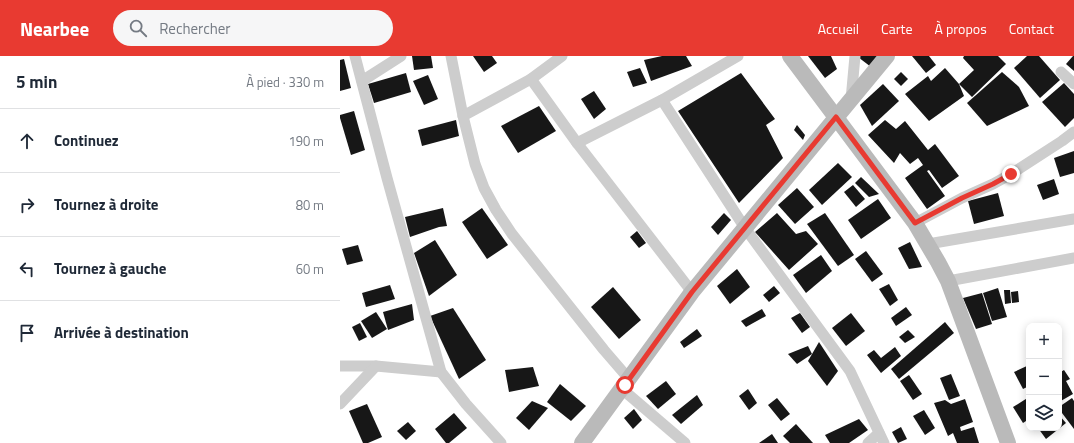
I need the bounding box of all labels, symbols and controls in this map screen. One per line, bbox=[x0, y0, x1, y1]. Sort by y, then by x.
search box bbox=[113, 10, 393, 46]
text: Nearbee bbox=[20, 14, 89, 43]
icon: search bbox=[127, 17, 149, 39]
text: Rechercher bbox=[159, 17, 231, 40]
text: Accueil bbox=[818, 18, 859, 39]
text: Carte bbox=[881, 18, 913, 39]
text: À propos bbox=[935, 18, 987, 39]
text: Contact bbox=[1009, 18, 1054, 39]
text: 5 min bbox=[16, 69, 57, 95]
text: À pied · 330 m bbox=[246, 72, 324, 92]
text: Continuez bbox=[54, 129, 119, 152]
icon: ahead bbox=[16, 130, 38, 152]
text: 190 m bbox=[288, 131, 324, 151]
route end bbox=[1002, 165, 1020, 183]
text: Tournez à droite bbox=[54, 193, 159, 216]
icon: right bbox=[16, 194, 38, 216]
text: 80 m bbox=[296, 195, 324, 215]
text: Tournez à gauche bbox=[54, 257, 166, 280]
icon: left bbox=[16, 258, 38, 280]
text: 60 m bbox=[296, 259, 324, 279]
text: Arrivée à destination bbox=[54, 321, 189, 344]
icon: arrive bbox=[16, 322, 38, 344]
map controls bbox=[1026, 323, 1062, 431]
button: + bbox=[1026, 323, 1062, 359]
button: − bbox=[1026, 359, 1062, 395]
route start bbox=[616, 376, 634, 394]
button: layers bbox=[1026, 395, 1062, 431]

